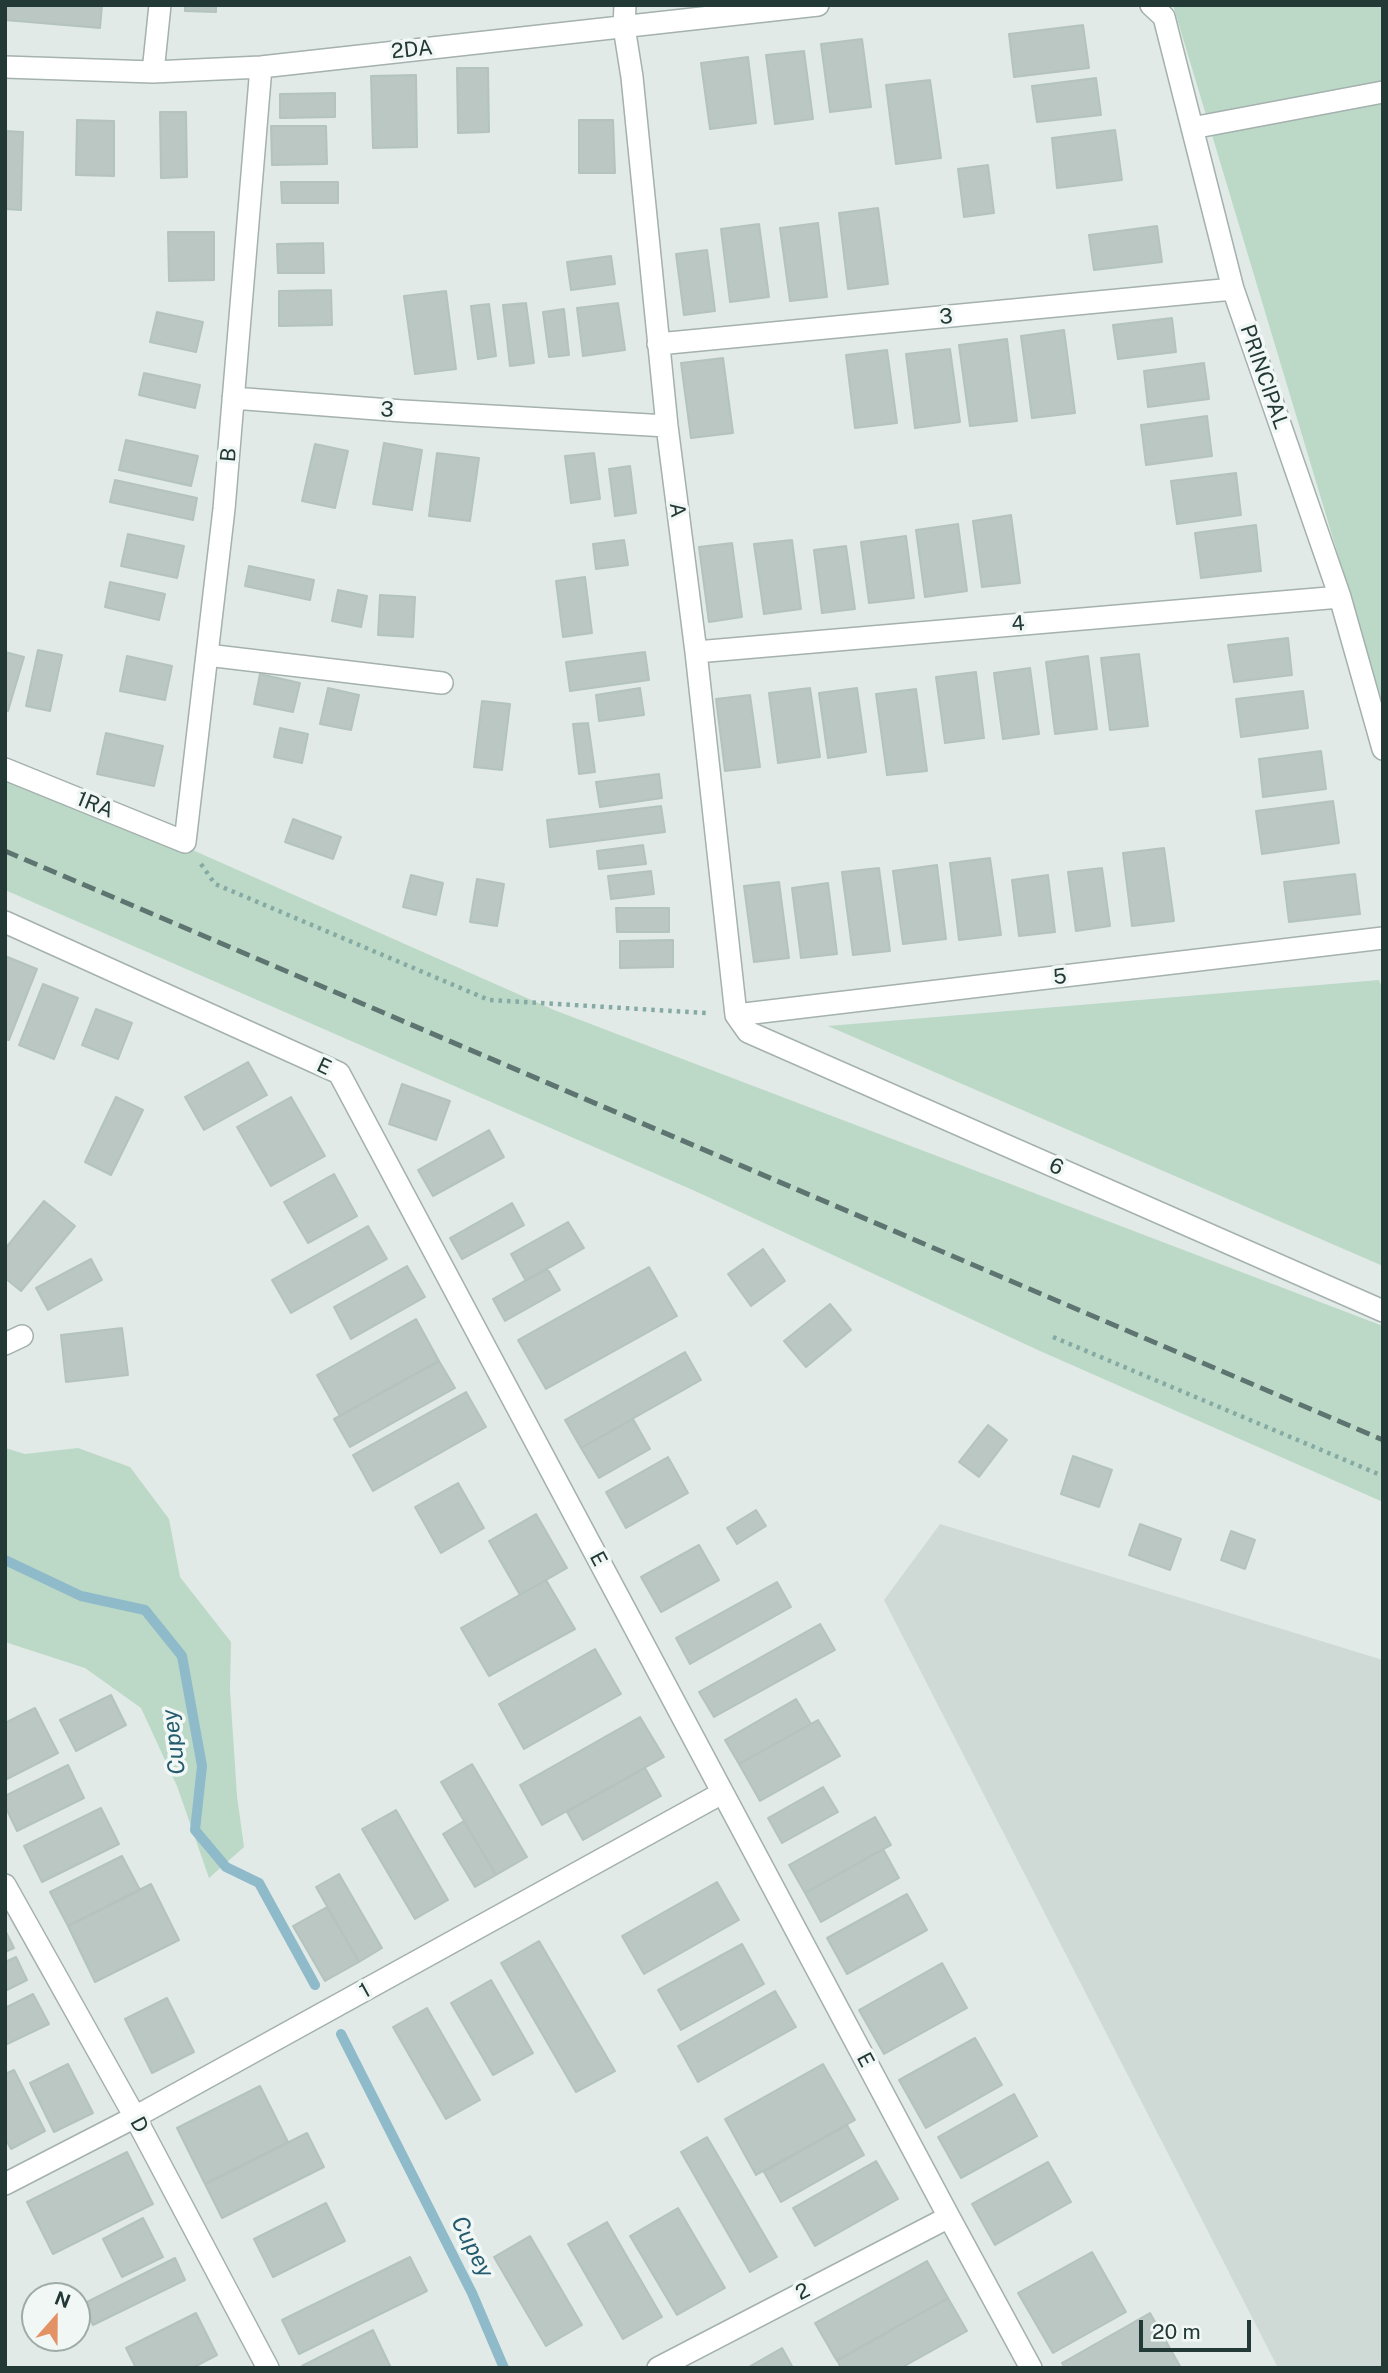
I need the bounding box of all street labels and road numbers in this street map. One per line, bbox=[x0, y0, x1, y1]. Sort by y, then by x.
street label: 2DA bbox=[390, 35, 434, 65]
street label: 3 bbox=[938, 304, 954, 330]
street label: PRINCIPAL bbox=[1234, 321, 1294, 433]
street label: 3 bbox=[380, 397, 394, 423]
street label: B bbox=[216, 447, 242, 463]
street label: A bbox=[664, 501, 690, 519]
street label: 4 bbox=[1010, 611, 1026, 637]
street label: 1RA bbox=[73, 786, 117, 824]
street label: 5 bbox=[1052, 964, 1068, 990]
street label: E bbox=[313, 1053, 335, 1081]
street label: 6 bbox=[1045, 1153, 1067, 1181]
street label: E bbox=[584, 1547, 612, 1571]
street label: 1 bbox=[355, 1978, 375, 2004]
street label: E bbox=[851, 2048, 879, 2072]
street label: D bbox=[124, 2113, 154, 2137]
street label: 2 bbox=[792, 2278, 814, 2306]

